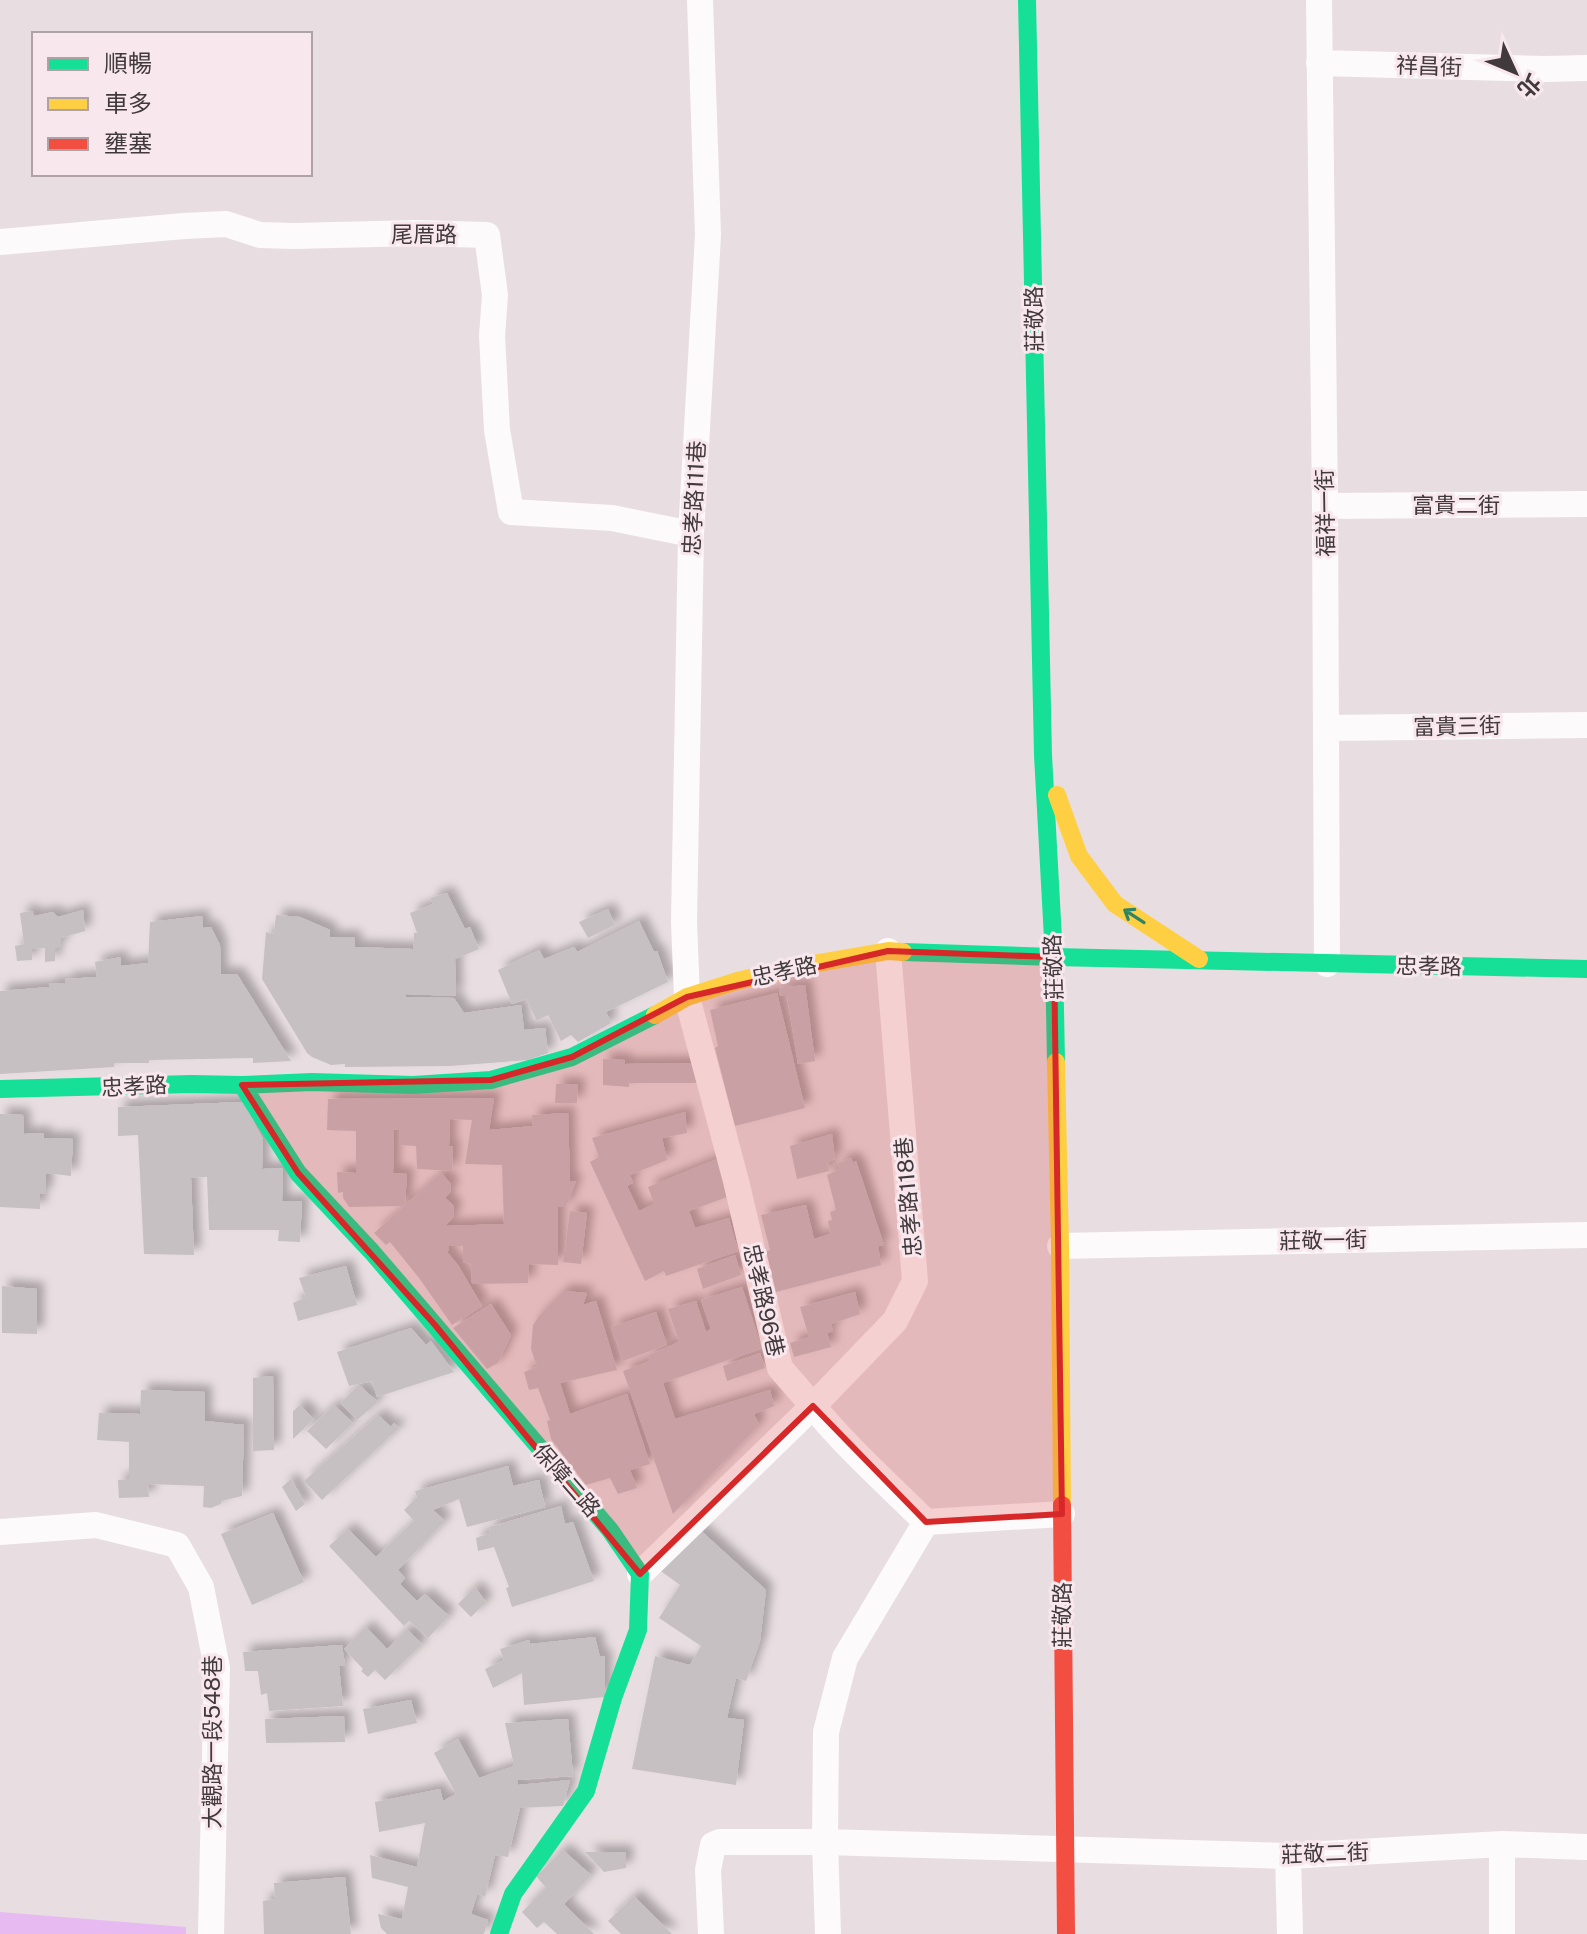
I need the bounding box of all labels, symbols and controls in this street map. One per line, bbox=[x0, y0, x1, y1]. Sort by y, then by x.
legend bbox=[32, 32, 312, 176]
north arrow bbox=[1475, 32, 1555, 112]
text: 順暢 bbox=[104, 49, 152, 77]
street label: 祥昌街 bbox=[1396, 52, 1462, 80]
text: 北 bbox=[1512, 69, 1546, 103]
text: 車多 bbox=[104, 89, 152, 117]
text: 壅塞 bbox=[104, 129, 152, 157]
street label: 尾厝路 bbox=[391, 221, 457, 247]
street label: 莊敬路 bbox=[1020, 286, 1048, 352]
street label: 忠孝路111巷 bbox=[678, 440, 710, 556]
street label: 福祥一街 bbox=[1311, 469, 1339, 557]
street label: 富貴二街 bbox=[1412, 492, 1500, 518]
street label: 富貴三街 bbox=[1413, 712, 1501, 740]
one-way arrow bbox=[1123, 908, 1146, 924]
street label: 莊敬路 bbox=[1039, 934, 1067, 1000]
street label: 忠孝路 bbox=[749, 951, 819, 991]
street label: 忠孝路 bbox=[1396, 952, 1462, 980]
street label: 忠孝路 bbox=[100, 1071, 168, 1101]
street label: 忠孝路118巷 bbox=[890, 1136, 926, 1258]
street label: 莊敬一街 bbox=[1279, 1226, 1367, 1254]
street label: 忠孝路96巷 bbox=[738, 1241, 790, 1359]
street label: 保障二路 bbox=[528, 1438, 606, 1522]
street label: 莊敬路 bbox=[1049, 1582, 1075, 1648]
street label: 大觀路一段548巷 bbox=[199, 1655, 225, 1829]
street label: 莊敬二街 bbox=[1281, 1838, 1369, 1868]

